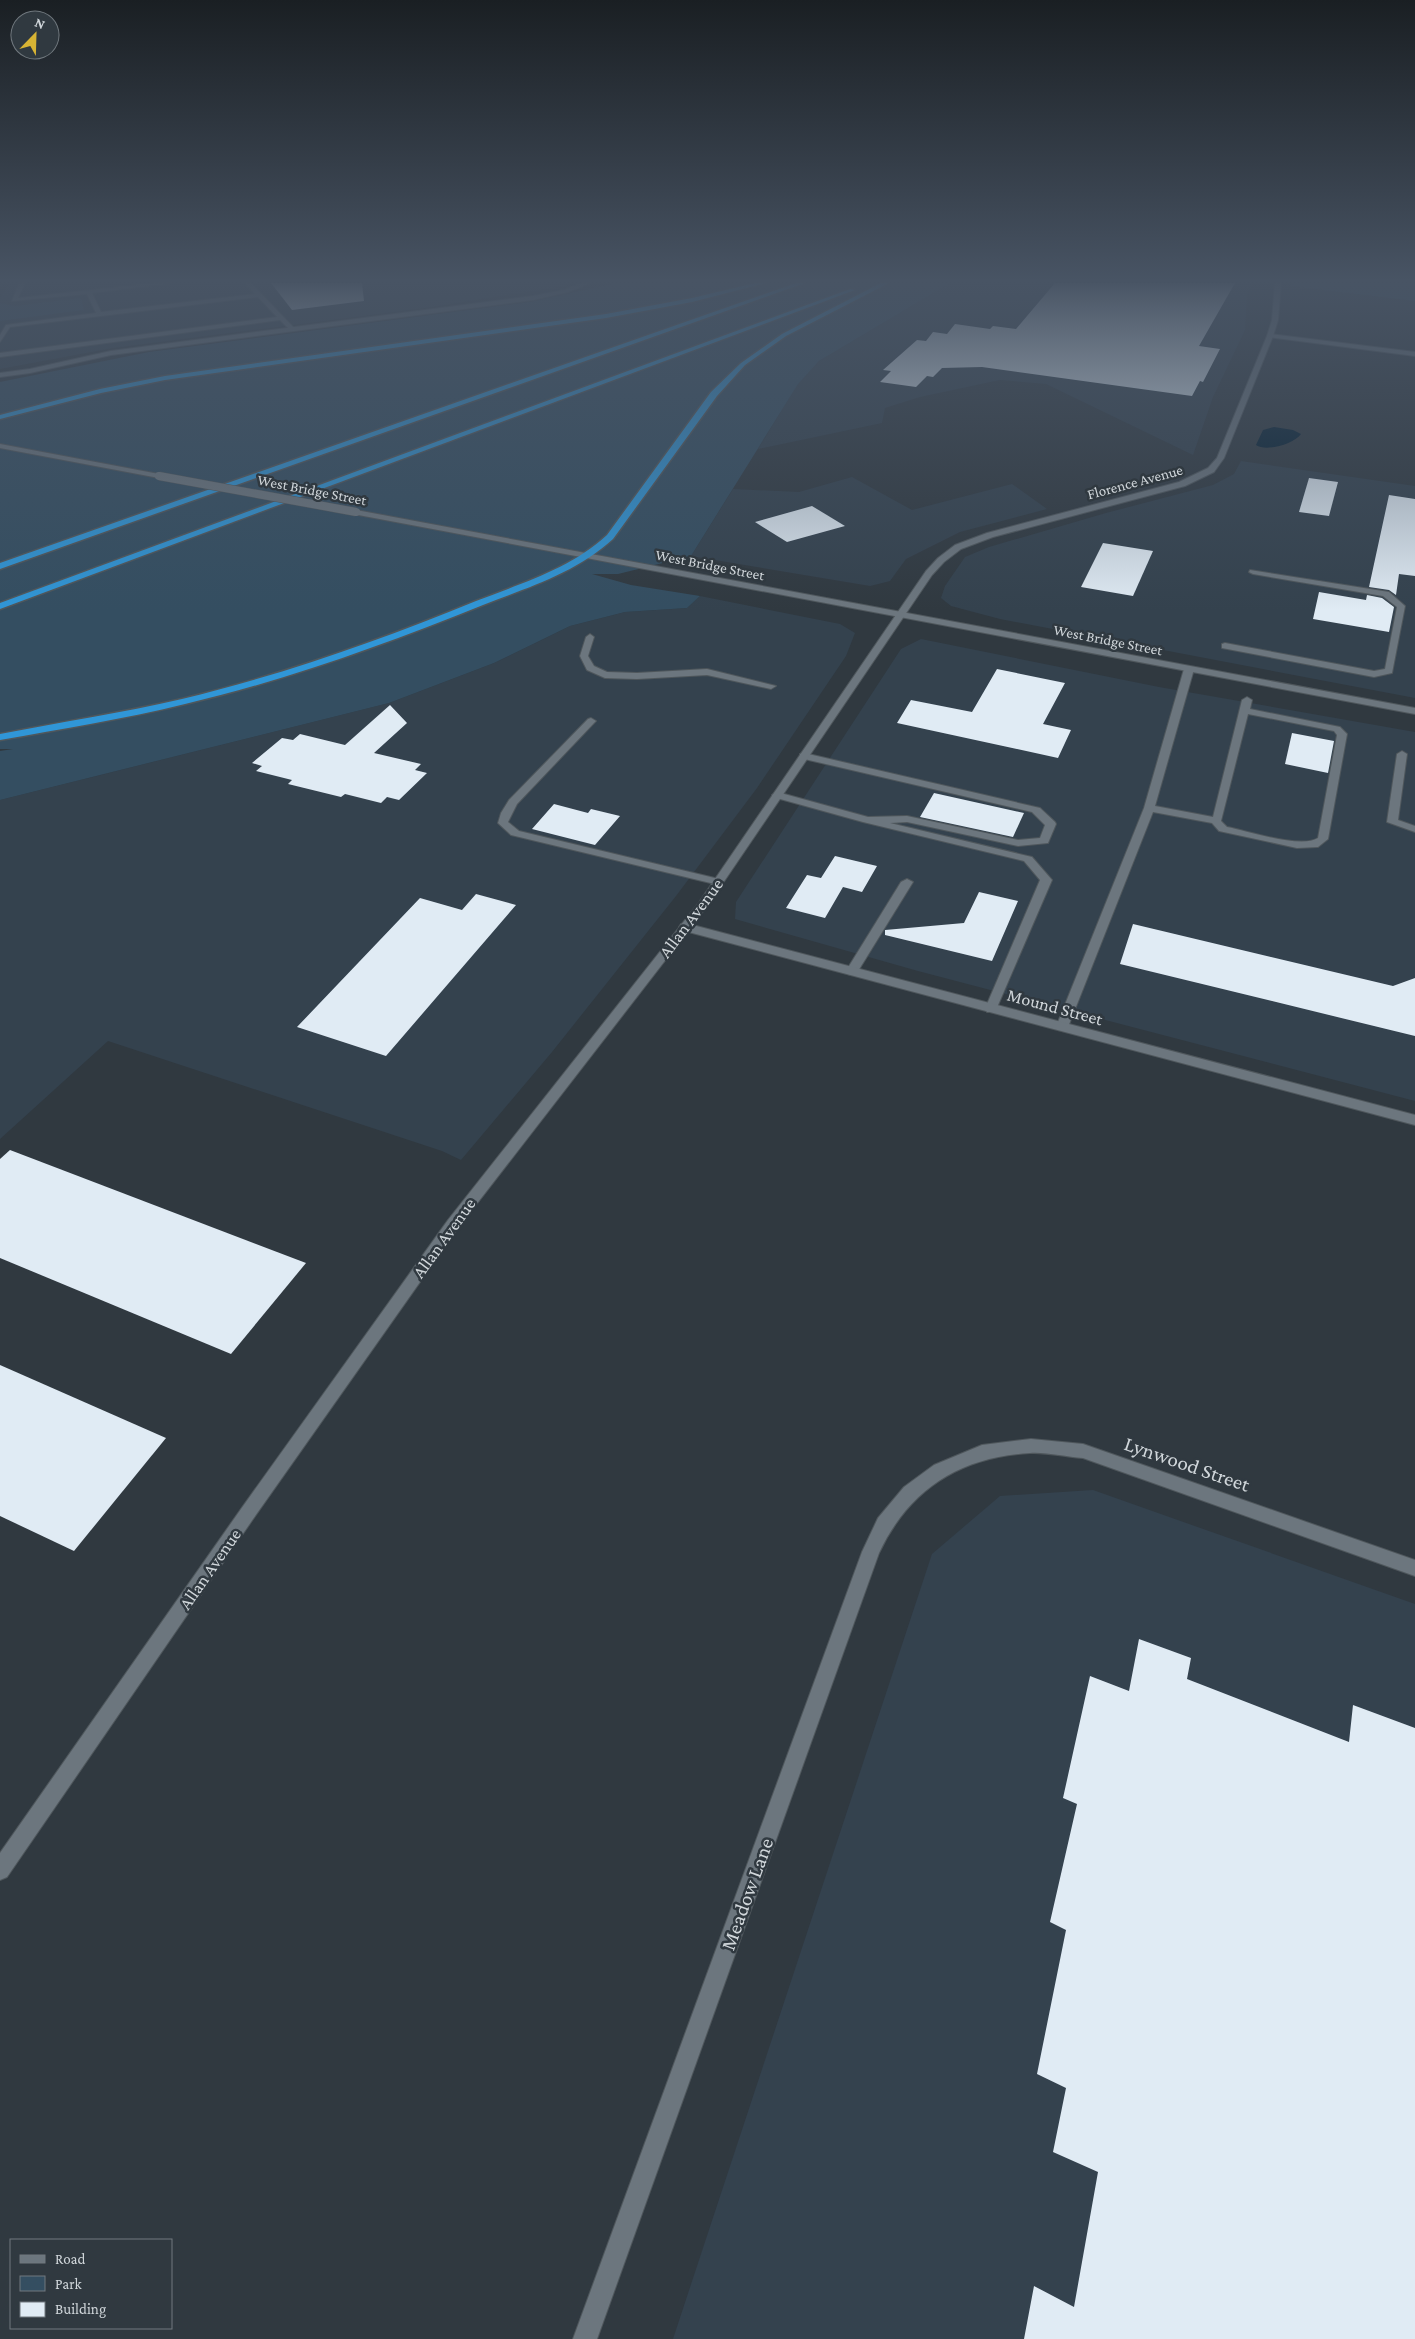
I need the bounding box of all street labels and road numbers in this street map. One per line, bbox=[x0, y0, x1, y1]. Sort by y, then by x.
street label: Florence Avenue bbox=[1086, 461, 1185, 502]
street label: West Bridge Street bbox=[256, 472, 369, 510]
street label: West Bridge Street bbox=[654, 547, 767, 585]
street label: West Bridge Street bbox=[1052, 622, 1165, 660]
street label: Allan Avenue bbox=[655, 874, 727, 962]
street label: Mound Street bbox=[1005, 985, 1106, 1030]
street label: Allan Avenue bbox=[408, 1194, 480, 1282]
street label: Lynwood Street bbox=[1121, 1431, 1254, 1497]
street label: Allan Avenue bbox=[175, 1525, 245, 1613]
street label: Meadow Lane bbox=[716, 1834, 778, 1954]

